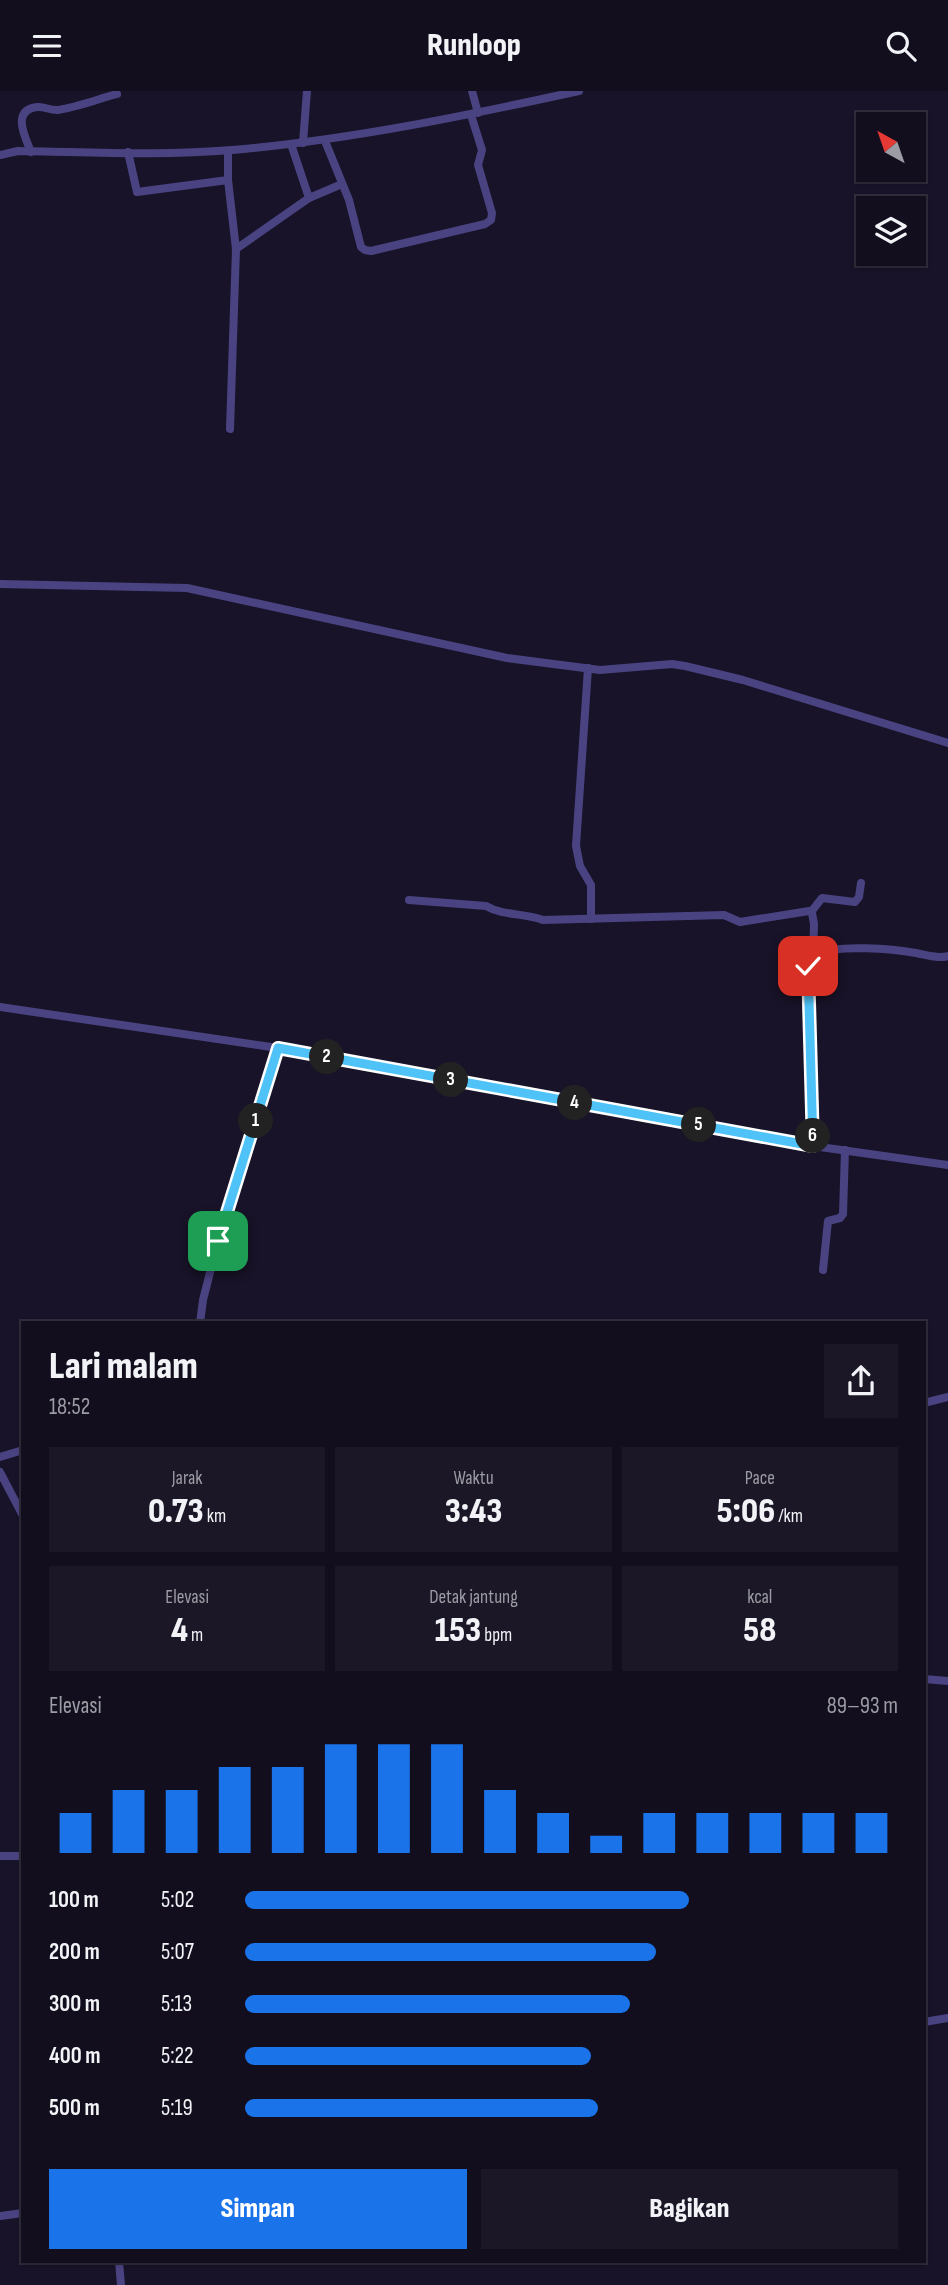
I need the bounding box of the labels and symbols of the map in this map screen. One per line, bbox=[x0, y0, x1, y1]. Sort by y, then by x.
north arrow bbox=[856, 112, 926, 182]
pin bbox=[778, 936, 838, 996]
pin: 2 bbox=[310, 1039, 344, 1075]
pin: 3 bbox=[434, 1063, 468, 1097]
pin: 4 bbox=[558, 1086, 592, 1121]
pin: 1 bbox=[238, 1103, 274, 1139]
pin: 5 bbox=[682, 1107, 716, 1143]
pin: 6 bbox=[796, 1119, 830, 1153]
pin bbox=[188, 1211, 248, 1271]

